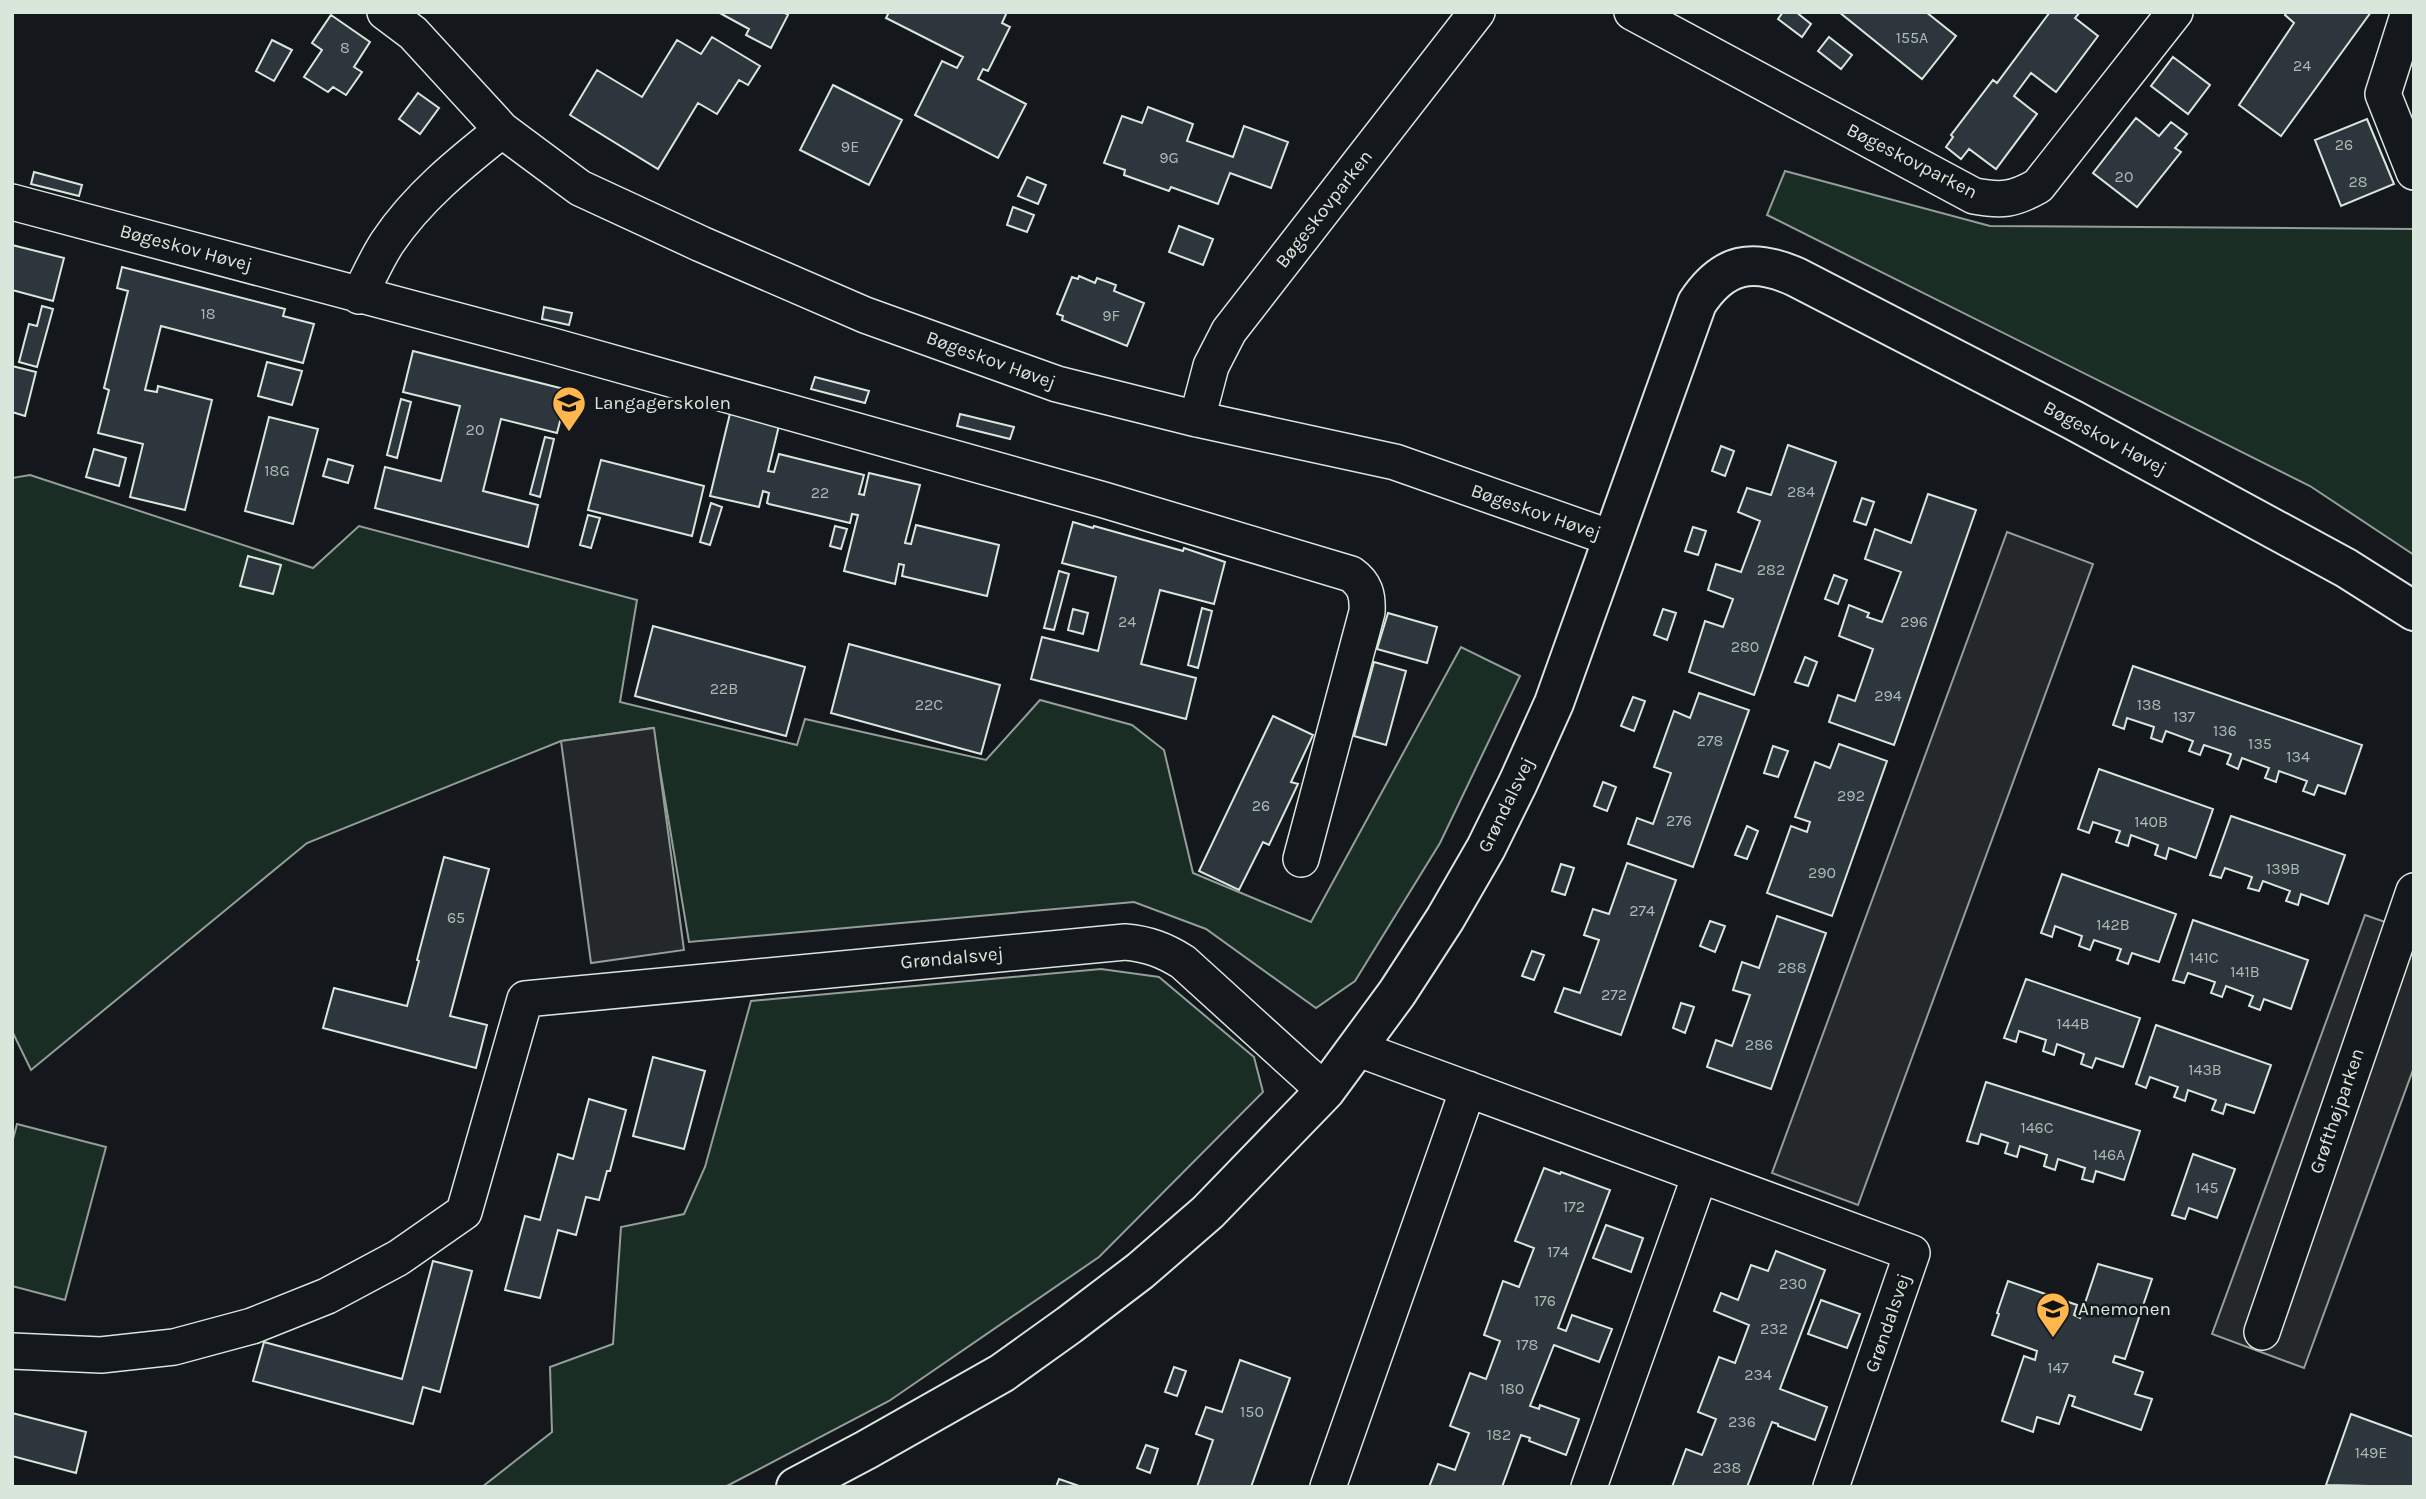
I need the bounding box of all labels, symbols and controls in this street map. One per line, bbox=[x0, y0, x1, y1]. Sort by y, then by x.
house number: 155A bbox=[1896, 28, 1928, 47]
house number: 8 bbox=[340, 38, 350, 57]
house number: 24 bbox=[2293, 56, 2311, 75]
street label: Bøgeskovparken bbox=[1843, 119, 1981, 203]
house number: 26 bbox=[2335, 135, 2353, 154]
house number: 9E bbox=[841, 137, 859, 156]
street label: Bøgeskovparken bbox=[1271, 146, 1377, 272]
house number: 9G bbox=[1159, 148, 1179, 167]
house number: 20 bbox=[2115, 167, 2133, 186]
house number: 28 bbox=[2348, 172, 2368, 191]
street label: Bøgeskov Høvej bbox=[117, 220, 255, 276]
house number: 18 bbox=[200, 304, 216, 323]
house number: 9F bbox=[1102, 306, 1120, 325]
street label: Bøgeskov Høvej bbox=[923, 326, 1059, 394]
school or university icon: Langagerskolen bbox=[550, 384, 588, 433]
place label: Langagerskolen bbox=[594, 392, 731, 414]
street label: Bøgeskov Høvej bbox=[2040, 396, 2170, 480]
house number: 20 bbox=[466, 420, 484, 439]
house number: 18G bbox=[264, 461, 290, 480]
street label: Bøgeskov Høvej bbox=[1468, 479, 1604, 545]
house number: 284 bbox=[1787, 482, 1815, 501]
house number: 22 bbox=[811, 483, 829, 502]
house number: 282 bbox=[1757, 560, 1785, 579]
house number: 24 bbox=[1118, 612, 1136, 631]
house number: 296 bbox=[1900, 612, 1928, 631]
house number: 280 bbox=[1731, 637, 1759, 656]
house number: 22B bbox=[710, 679, 738, 698]
house number: 294 bbox=[1874, 686, 1902, 705]
house number: 22C bbox=[915, 695, 943, 714]
house number: 138 bbox=[2137, 695, 2161, 714]
house number: 137 bbox=[2173, 707, 2196, 726]
house number: 136 bbox=[2213, 721, 2237, 740]
house number: 278 bbox=[1697, 731, 1723, 750]
house number: 135 bbox=[2248, 734, 2272, 753]
house number: 134 bbox=[2286, 747, 2310, 766]
street label: Grøndalsvej bbox=[1473, 754, 1539, 856]
house number: 292 bbox=[1837, 786, 1865, 805]
house number: 26 bbox=[1252, 796, 1270, 815]
house number: 276 bbox=[1666, 811, 1692, 830]
house number: 140B bbox=[2134, 812, 2168, 831]
house number: 139B bbox=[2266, 859, 2300, 878]
house number: 290 bbox=[1808, 863, 1836, 882]
house number: 274 bbox=[1629, 901, 1655, 920]
house number: 65 bbox=[447, 908, 465, 927]
house number: 142B bbox=[2096, 915, 2130, 934]
street label: Grøndalsvej bbox=[900, 943, 1004, 973]
house number: 141C bbox=[2189, 948, 2219, 967]
house number: 288 bbox=[1778, 958, 1806, 977]
house number: 141B bbox=[2230, 962, 2260, 981]
house number: 272 bbox=[1601, 985, 1627, 1004]
house number: 144B bbox=[2056, 1014, 2090, 1033]
house number: 286 bbox=[1745, 1035, 1773, 1054]
street label: Grøfthøjparken bbox=[2305, 1045, 2369, 1177]
house number: 143B bbox=[2188, 1060, 2222, 1079]
house number: 146C bbox=[2020, 1118, 2054, 1137]
house number: 146A bbox=[2093, 1145, 2125, 1164]
house number: 145 bbox=[2195, 1178, 2219, 1197]
house number: 172 bbox=[1563, 1197, 1585, 1216]
house number: 174 bbox=[1547, 1242, 1569, 1261]
street label: Grøndalsvej bbox=[1861, 1271, 1915, 1375]
house number: 230 bbox=[1779, 1274, 1807, 1293]
school or university icon: Anemonen bbox=[2034, 1290, 2072, 1339]
house number: 176 bbox=[1534, 1291, 1556, 1310]
place label: Anemonen bbox=[2078, 1298, 2171, 1320]
house number: 232 bbox=[1760, 1319, 1788, 1338]
house number: 178 bbox=[1516, 1335, 1538, 1354]
house number: 147 bbox=[2047, 1358, 2069, 1377]
house number: 234 bbox=[1744, 1365, 1772, 1384]
house number: 180 bbox=[1500, 1379, 1524, 1398]
house number: 150 bbox=[1240, 1402, 1264, 1421]
house number: 236 bbox=[1728, 1412, 1756, 1431]
house number: 182 bbox=[1487, 1425, 1511, 1444]
house number: 149E bbox=[2355, 1443, 2387, 1462]
house number: 238 bbox=[1713, 1458, 1741, 1477]

